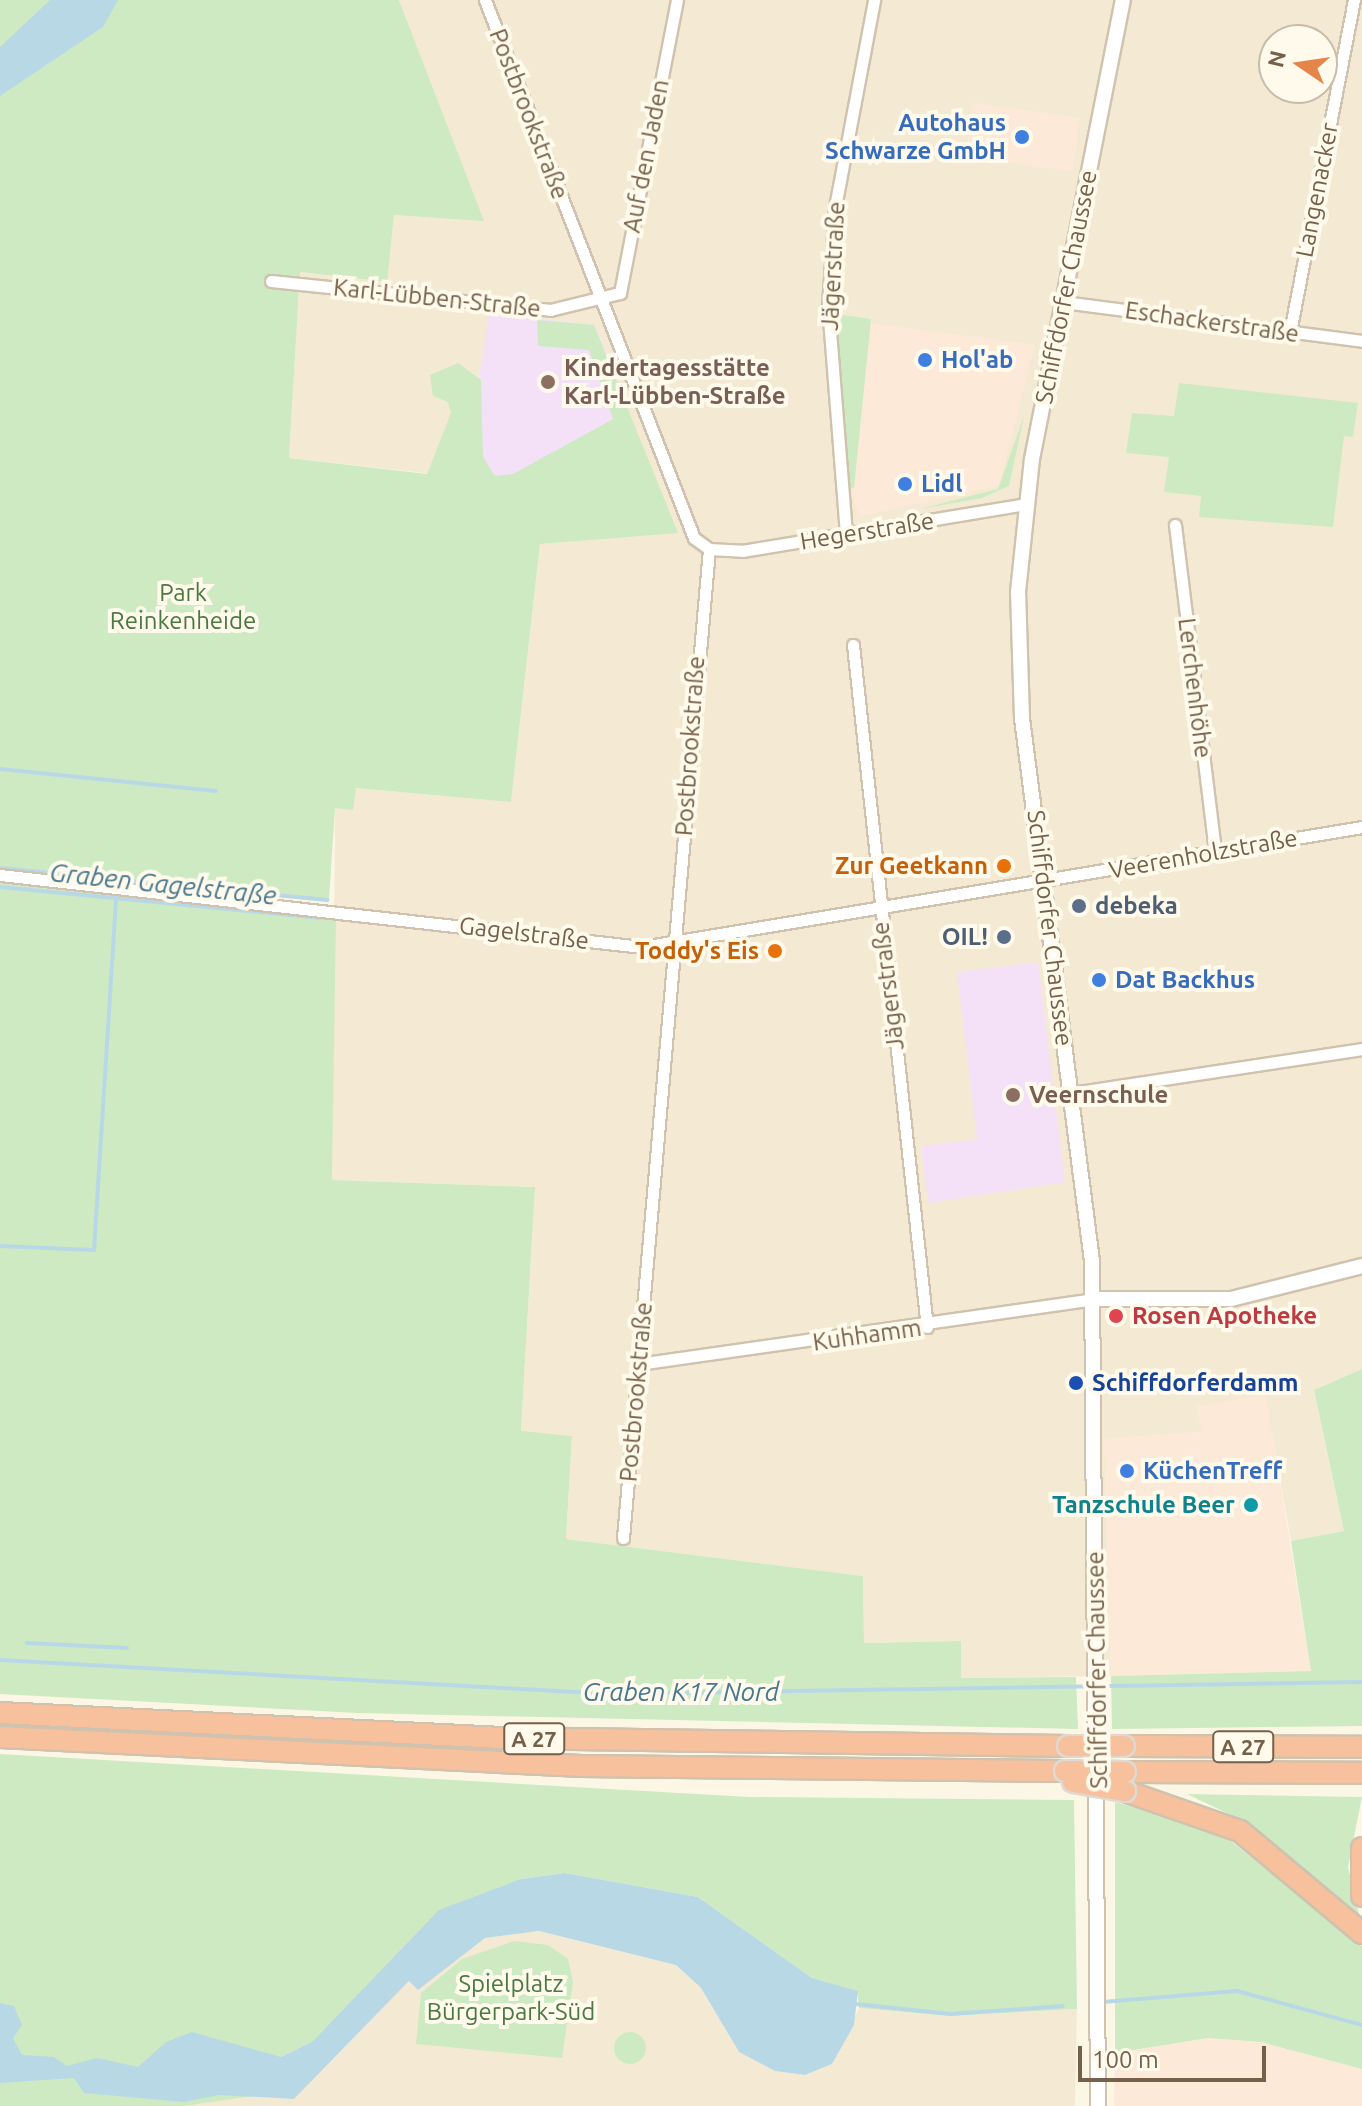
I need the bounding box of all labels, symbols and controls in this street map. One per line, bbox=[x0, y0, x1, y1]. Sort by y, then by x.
north arrow bbox=[1258, 24, 1338, 104]
street label: Postbrookstraße bbox=[483, 25, 575, 203]
text: N bbox=[1262, 48, 1290, 70]
street label: Auf den Jaden bbox=[617, 77, 675, 235]
place label: Autohaus Schwarze GmbH bbox=[825, 109, 1006, 165]
street label: Langenacker bbox=[1290, 120, 1344, 260]
marker: Autohaus Schwarze GmbH bbox=[1013, 128, 1031, 146]
street label: Schiffdorfer Chaussee bbox=[1029, 168, 1103, 406]
street label: Jägerstraße bbox=[815, 201, 851, 331]
street label: Karl-Lübben-Straße bbox=[332, 273, 542, 323]
street label: Eschackerstraße bbox=[1123, 296, 1301, 348]
place label: Hol'ab bbox=[941, 346, 1013, 374]
marker: Hol'ab bbox=[916, 351, 934, 369]
place label: Kindertagesstätte Karl-Lübben-Straße bbox=[564, 354, 785, 410]
marker: Kindertagesstätte Karl-Lübben-Straße bbox=[539, 373, 557, 391]
place label: Lidl bbox=[921, 470, 963, 498]
marker: Lidl bbox=[896, 475, 914, 493]
street label: Hegerstraße bbox=[798, 506, 936, 556]
park label: Park Reinkenheide bbox=[110, 579, 256, 635]
street label: Lerchenhöhe bbox=[1172, 616, 1218, 760]
street label: Postbrookstraße bbox=[669, 655, 711, 837]
street label: Schiffdorfer Chaussee bbox=[1021, 808, 1079, 1048]
street label: Veerenholzstraße bbox=[1106, 823, 1300, 885]
place label: Zur Geetkann bbox=[835, 852, 988, 880]
water label: Graben Gagelstraße bbox=[48, 857, 278, 911]
marker: Zur Geetkann bbox=[995, 857, 1013, 875]
place label: debeka bbox=[1095, 892, 1178, 920]
marker: debeka bbox=[1070, 897, 1088, 915]
street label: Gagelstraße bbox=[457, 911, 591, 955]
street label: Jägerstraße bbox=[866, 920, 910, 1052]
place label: OIL! bbox=[942, 923, 988, 951]
marker: OIL! bbox=[995, 928, 1013, 946]
place label: Toddy's Eis bbox=[635, 937, 759, 965]
marker: Toddy's Eis bbox=[766, 942, 784, 960]
place label: Dat Backhus bbox=[1115, 966, 1255, 994]
marker: Dat Backhus bbox=[1090, 971, 1108, 989]
place label: Veernschule bbox=[1029, 1081, 1168, 1109]
marker: Veernschule bbox=[1004, 1086, 1022, 1104]
street label: Postbrookstraße bbox=[614, 1301, 658, 1483]
place label: Rosen Apotheke bbox=[1132, 1302, 1317, 1330]
marker: Rosen Apotheke bbox=[1107, 1307, 1125, 1325]
street label: Kuhhamm bbox=[811, 1313, 923, 1357]
place label: Schiffdorferdamm bbox=[1092, 1369, 1298, 1397]
marker: Schiffdorferdamm bbox=[1067, 1374, 1085, 1392]
place label: KüchenTreff bbox=[1143, 1457, 1282, 1485]
marker: KüchenTreff bbox=[1118, 1462, 1136, 1480]
place label: Tanzschule Beer bbox=[1052, 1491, 1235, 1519]
marker: Tanzschule Beer bbox=[1242, 1496, 1260, 1514]
street label: Schiffdorfer Chaussee bbox=[1081, 1551, 1113, 1789]
water label: Graben K17 Nord bbox=[583, 1676, 779, 1708]
road number: A 27 bbox=[502, 1721, 566, 1757]
road number: A 27 bbox=[1211, 1729, 1275, 1765]
park label: Spielplatz Bürgerpark-Süd bbox=[427, 1970, 595, 2026]
scale bar bbox=[1082, 2030, 1270, 2080]
text: 100 m bbox=[1092, 2046, 1159, 2073]

